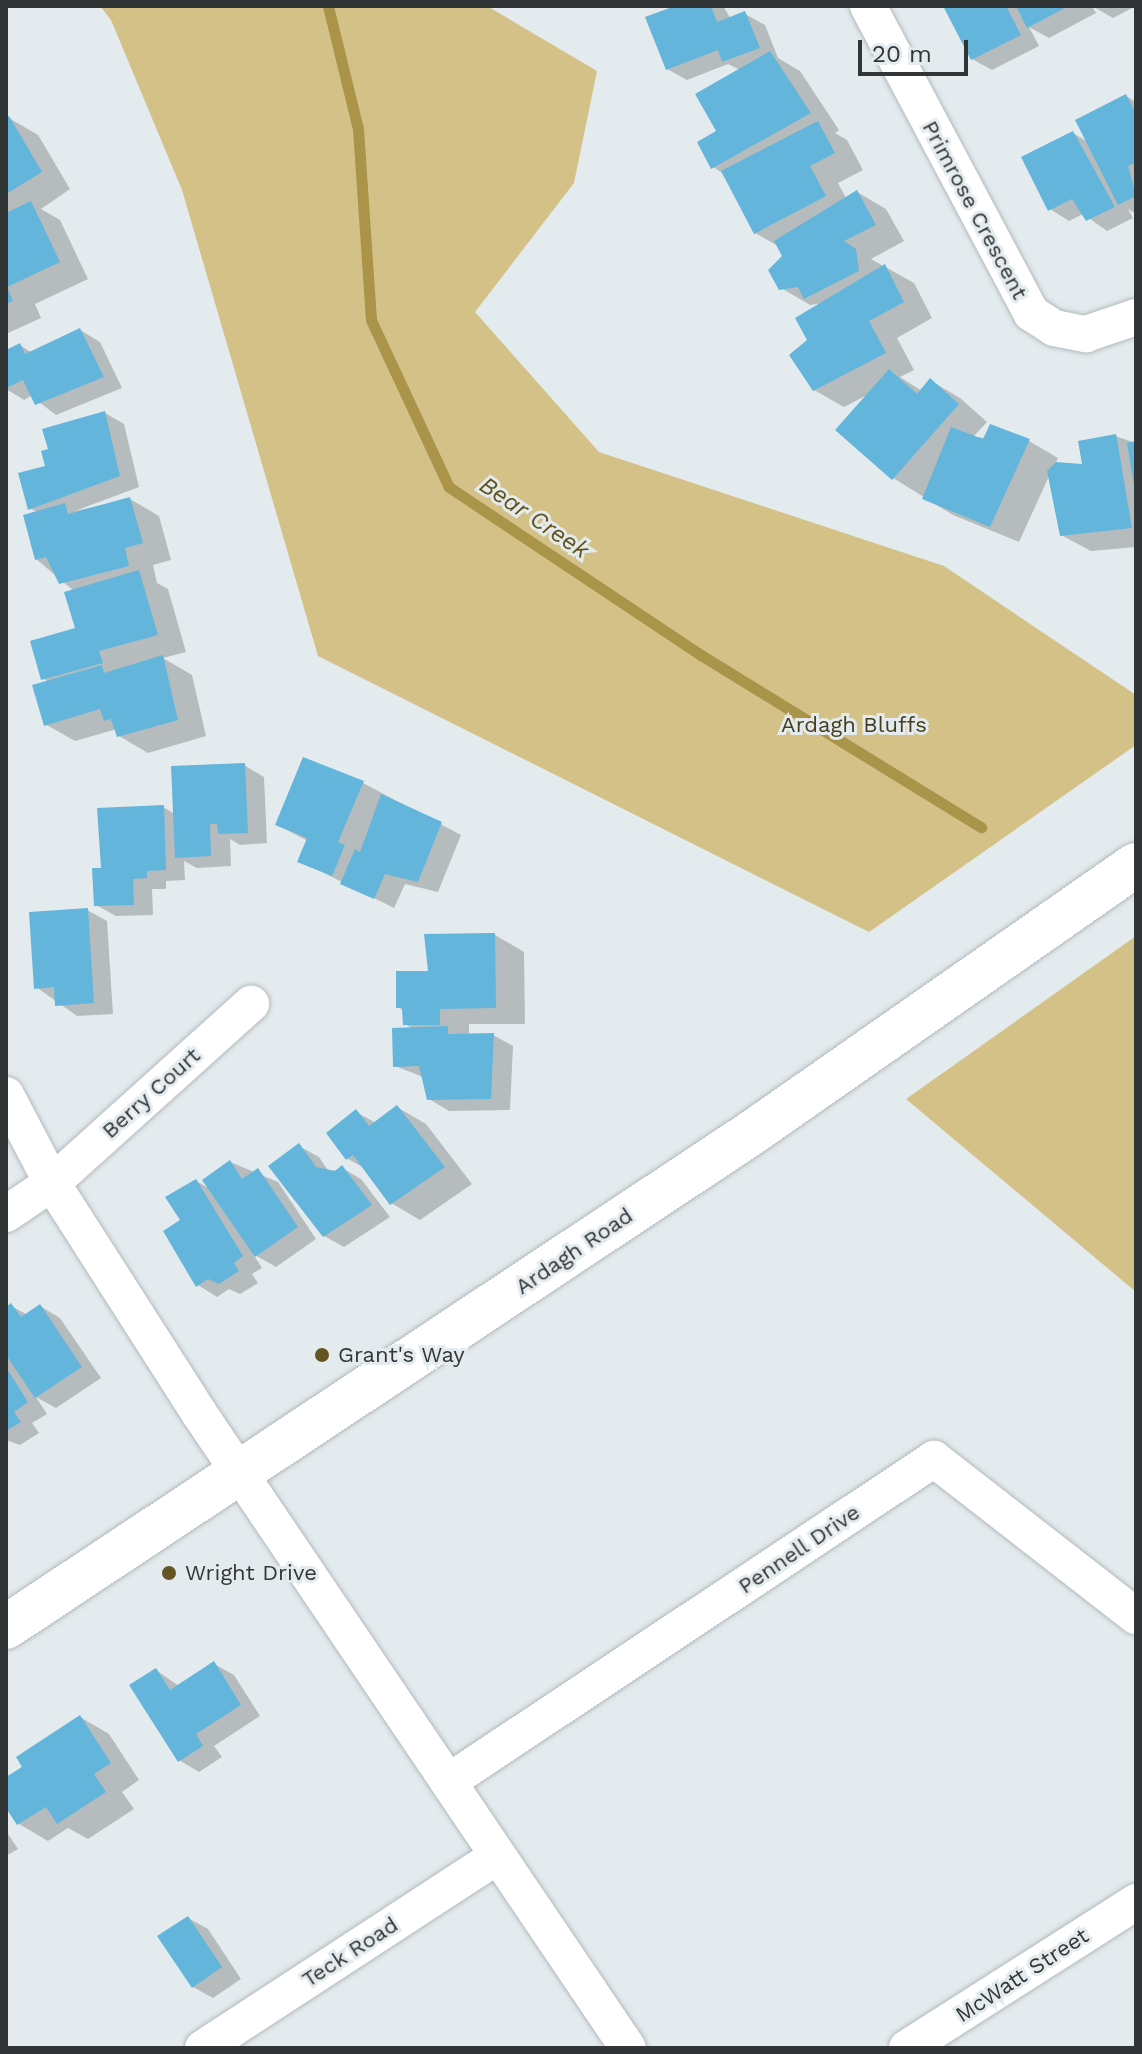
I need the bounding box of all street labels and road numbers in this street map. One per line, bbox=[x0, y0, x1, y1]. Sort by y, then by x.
street label: Primrose Crescent bbox=[917, 116, 1033, 304]
street label: Berry Court bbox=[96, 1042, 206, 1144]
street label: Ardagh Road bbox=[510, 1202, 638, 1300]
street label: Pennell Drive bbox=[733, 1498, 865, 1600]
street label: Teck Road bbox=[297, 1911, 403, 1993]
street label: McWatt Street bbox=[950, 1922, 1094, 2028]

